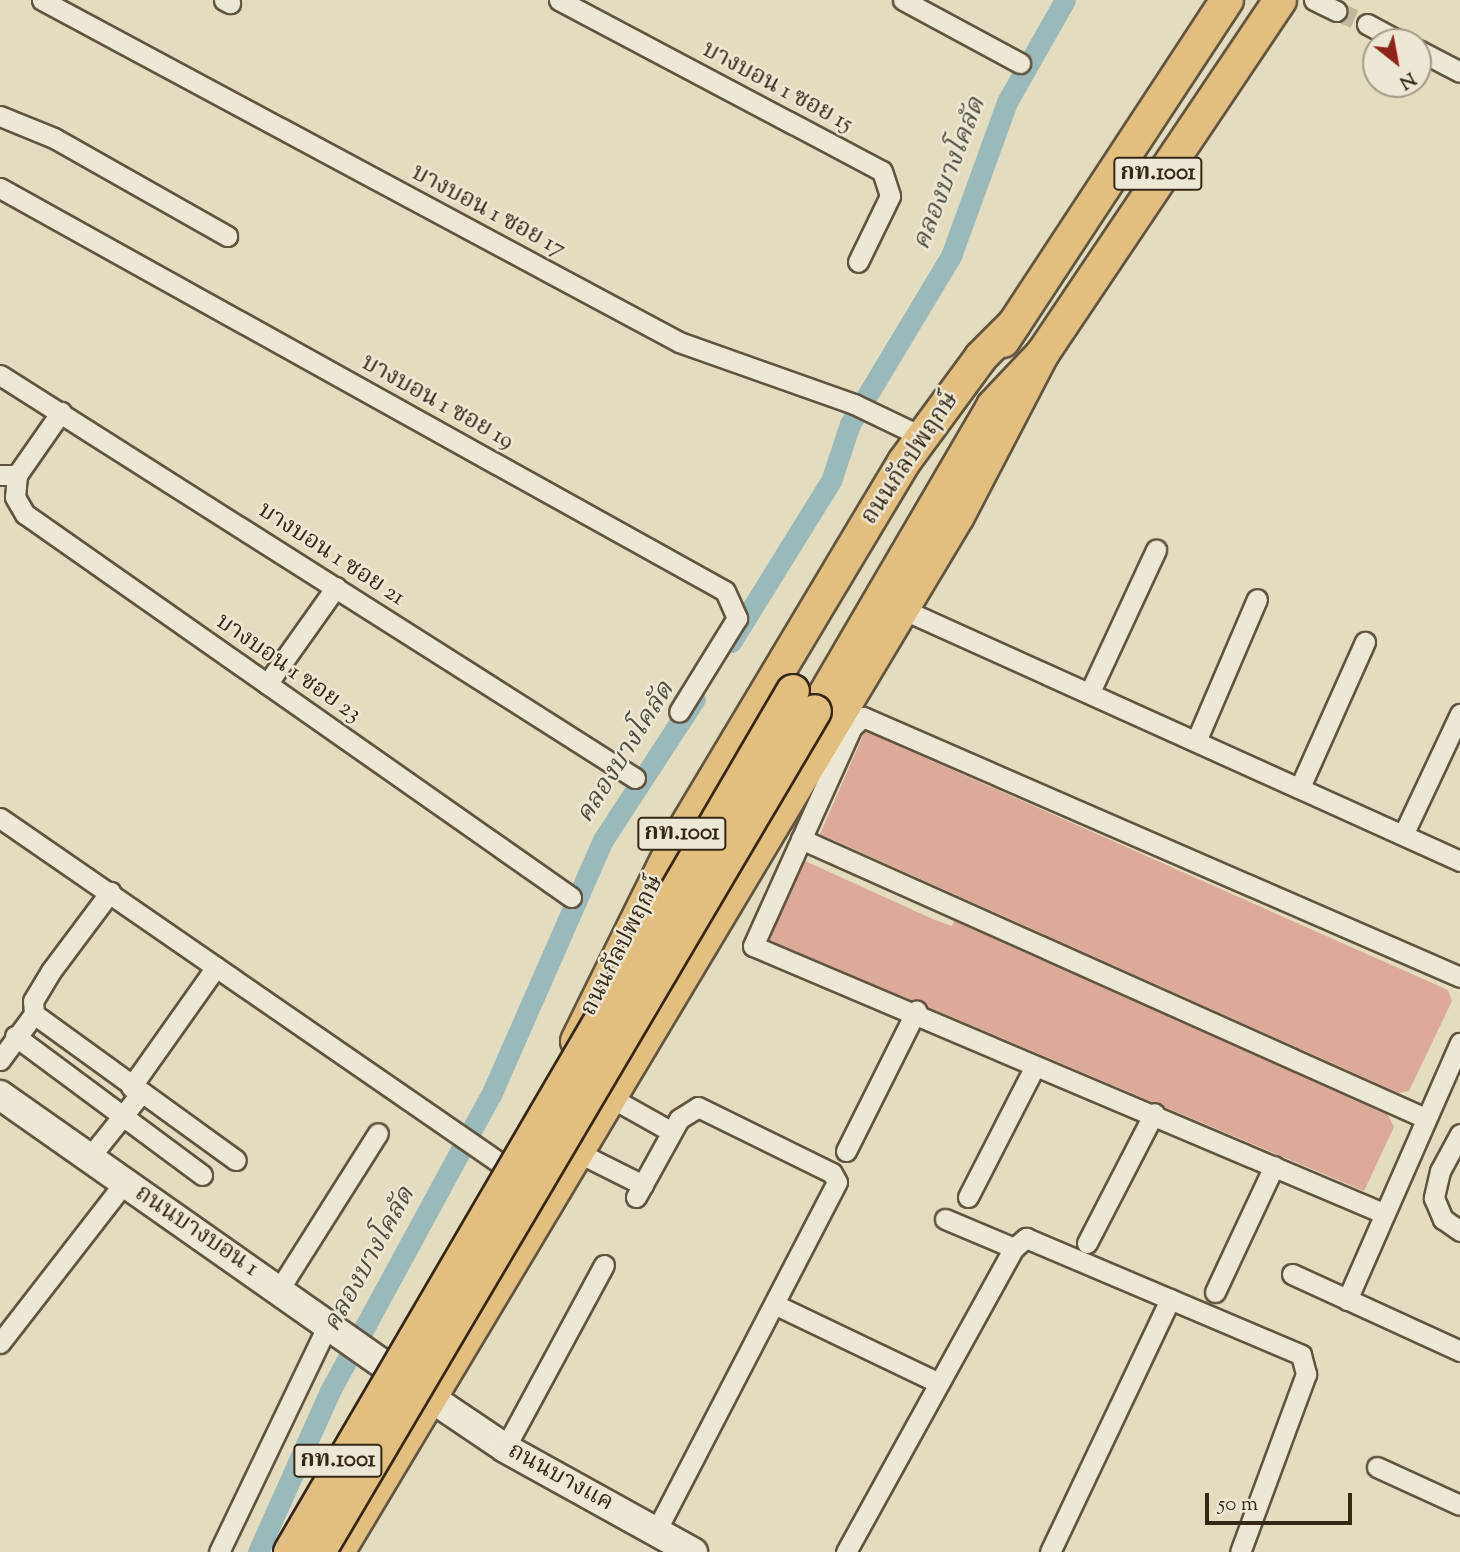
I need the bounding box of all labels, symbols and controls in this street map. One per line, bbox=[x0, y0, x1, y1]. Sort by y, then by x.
north arrow bbox=[1362, 28, 1432, 98]
street label: บางบอน 1 ซอย 15 bbox=[697, 36, 857, 140]
text: N bbox=[1394, 64, 1421, 95]
water label: คลองบางโคลัด bbox=[907, 93, 993, 255]
road number: กท.1001 bbox=[1112, 154, 1204, 194]
street label: บางบอน 1 ซอย 17 bbox=[406, 159, 570, 265]
street label: บางบอน 1 ซอย 19 bbox=[356, 349, 518, 457]
street label: ถนนกัลปพฤกษ์ bbox=[856, 387, 966, 531]
street label: บางบอน 1 ซอย 21 bbox=[252, 497, 410, 613]
street label: บางบอน 1 ซอย 23 bbox=[210, 608, 366, 730]
water label: คลองบางโคลัด bbox=[570, 677, 682, 829]
road number: กท.1001 bbox=[636, 814, 728, 854]
street label: ถนนกัลปพฤกษ์ bbox=[575, 871, 671, 1021]
street label: ถนนบางบอน 1 bbox=[129, 1180, 263, 1284]
water label: คลองบางโคลัด bbox=[317, 1182, 423, 1338]
street label: ถนนบางแค bbox=[502, 1437, 618, 1519]
road number: กท.1001 bbox=[292, 1442, 384, 1480]
scale bar bbox=[1208, 1478, 1355, 1522]
text: 50 m bbox=[1218, 1490, 1258, 1520]

